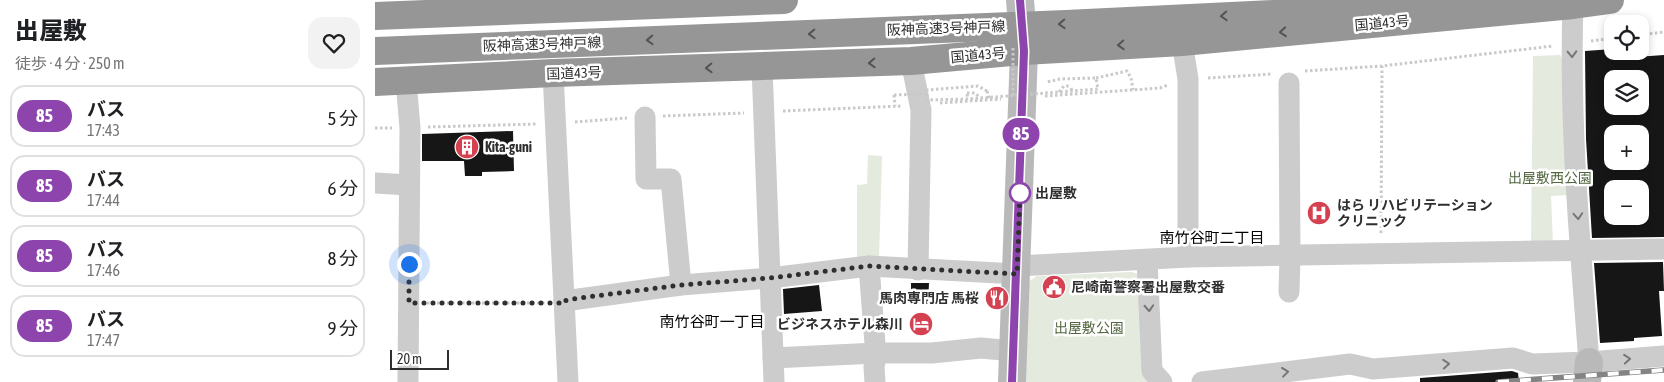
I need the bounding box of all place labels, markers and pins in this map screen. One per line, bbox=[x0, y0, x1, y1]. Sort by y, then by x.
building icon: Kita-guni bbox=[454, 134, 480, 160]
place label: Kita-guni bbox=[485, 139, 532, 155]
marker: 出屋敷 bbox=[1009, 182, 1031, 204]
place label: 出屋敷 bbox=[1035, 185, 1077, 201]
place label: はら リハビリテーション クリニック bbox=[1337, 197, 1493, 229]
hospital icon: はら リハビリテーション クリニック bbox=[1306, 200, 1332, 226]
public building icon: 尼崎南警察署出屋敷交番 bbox=[1041, 274, 1067, 300]
place label: 尼崎南警察署出屋敷交番 bbox=[1071, 279, 1225, 295]
restaurant icon: 馬肉専門店 馬桜 bbox=[984, 285, 1010, 311]
place label: 馬肉専門店 馬桜 bbox=[879, 290, 979, 306]
hotel icon: ビジネスホテル森川 bbox=[908, 311, 934, 337]
place label: ビジネスホテル森川 bbox=[777, 316, 903, 332]

